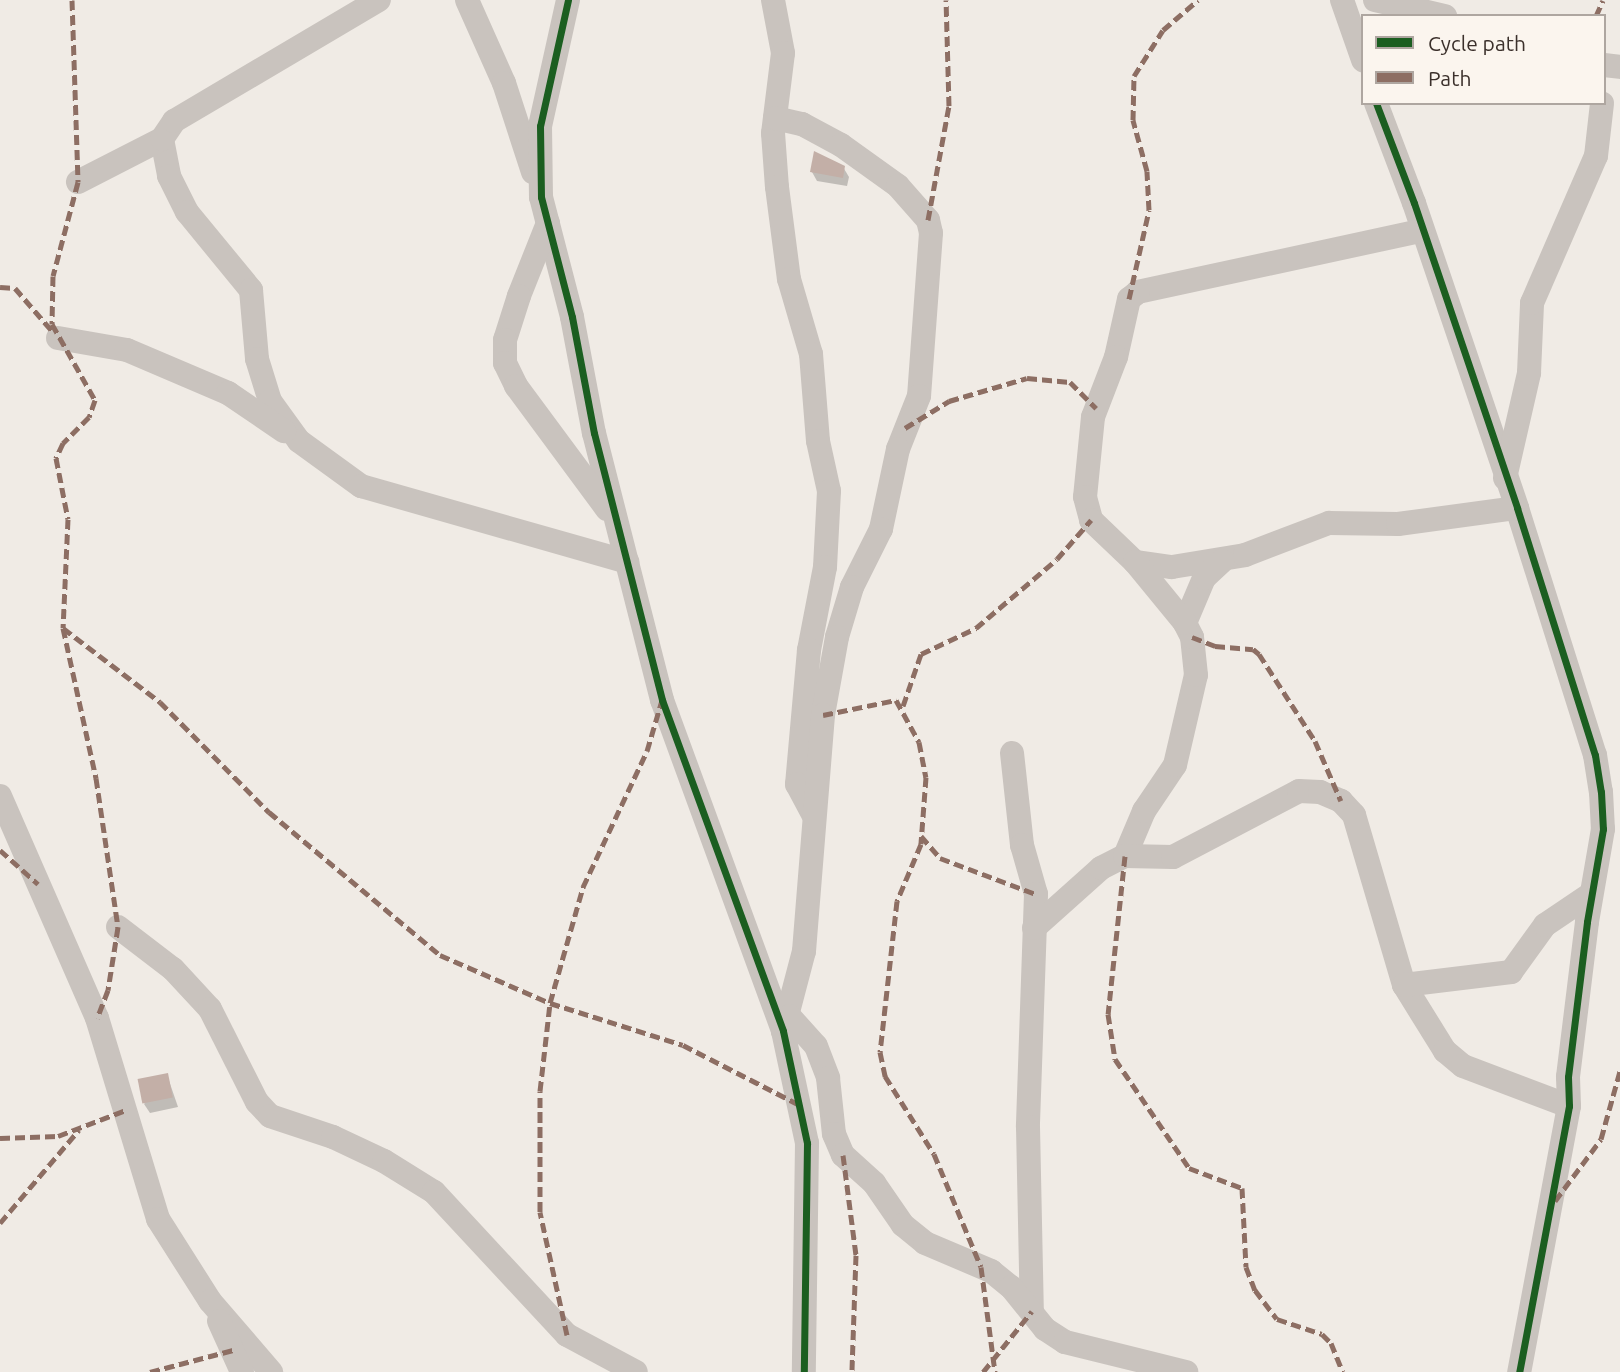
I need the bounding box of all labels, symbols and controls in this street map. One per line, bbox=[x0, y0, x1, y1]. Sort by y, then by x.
legend bbox=[1361, 14, 1606, 105]
text: Cycle path bbox=[1428, 31, 1526, 55]
text: Path bbox=[1428, 66, 1471, 90]

